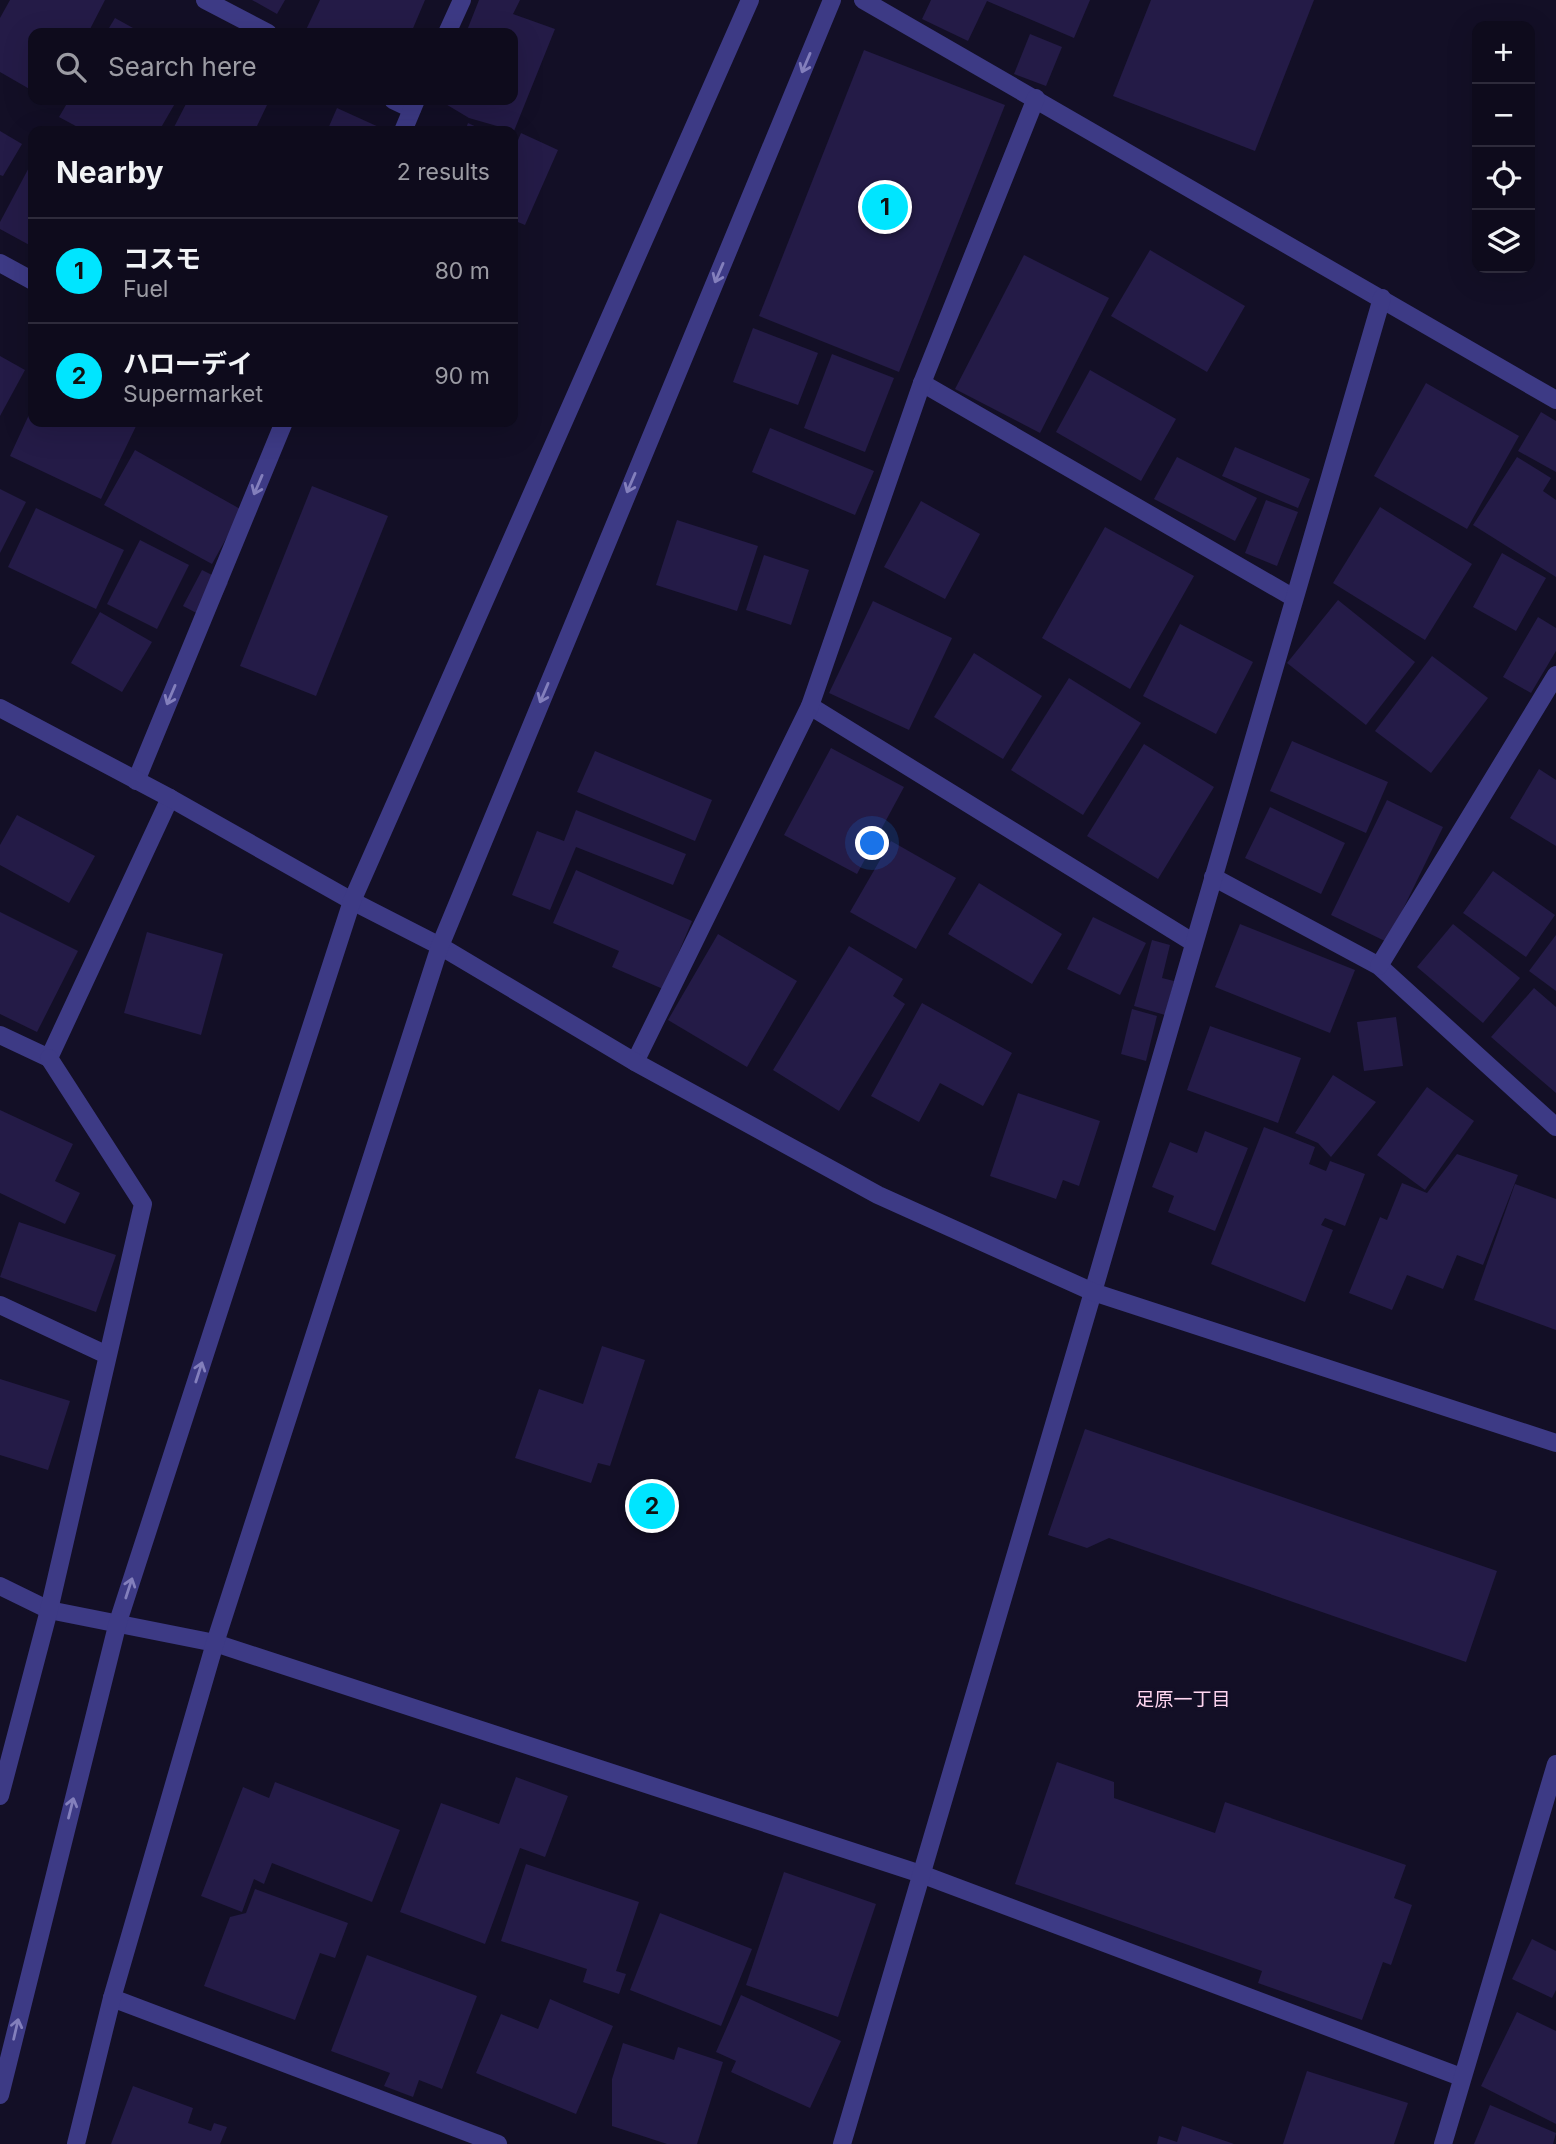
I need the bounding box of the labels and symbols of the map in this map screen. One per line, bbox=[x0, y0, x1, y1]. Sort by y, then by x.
one-way arrow bbox=[799, 52, 812, 73]
pin: 1 bbox=[862, 181, 908, 233]
one-way arrow bbox=[711, 262, 724, 283]
one-way arrow bbox=[624, 472, 637, 494]
one-way arrow bbox=[251, 473, 264, 495]
one-way arrow bbox=[537, 682, 550, 704]
one-way arrow bbox=[164, 684, 177, 705]
your location bbox=[855, 826, 889, 860]
one-way arrow bbox=[194, 1361, 207, 1383]
pin: 2 bbox=[629, 1480, 675, 1532]
one-way arrow bbox=[124, 1578, 136, 1600]
district label: 足原一丁目 bbox=[1135, 1688, 1231, 1711]
one-way arrow bbox=[65, 1797, 78, 1820]
one-way arrow bbox=[9, 2018, 23, 2041]

